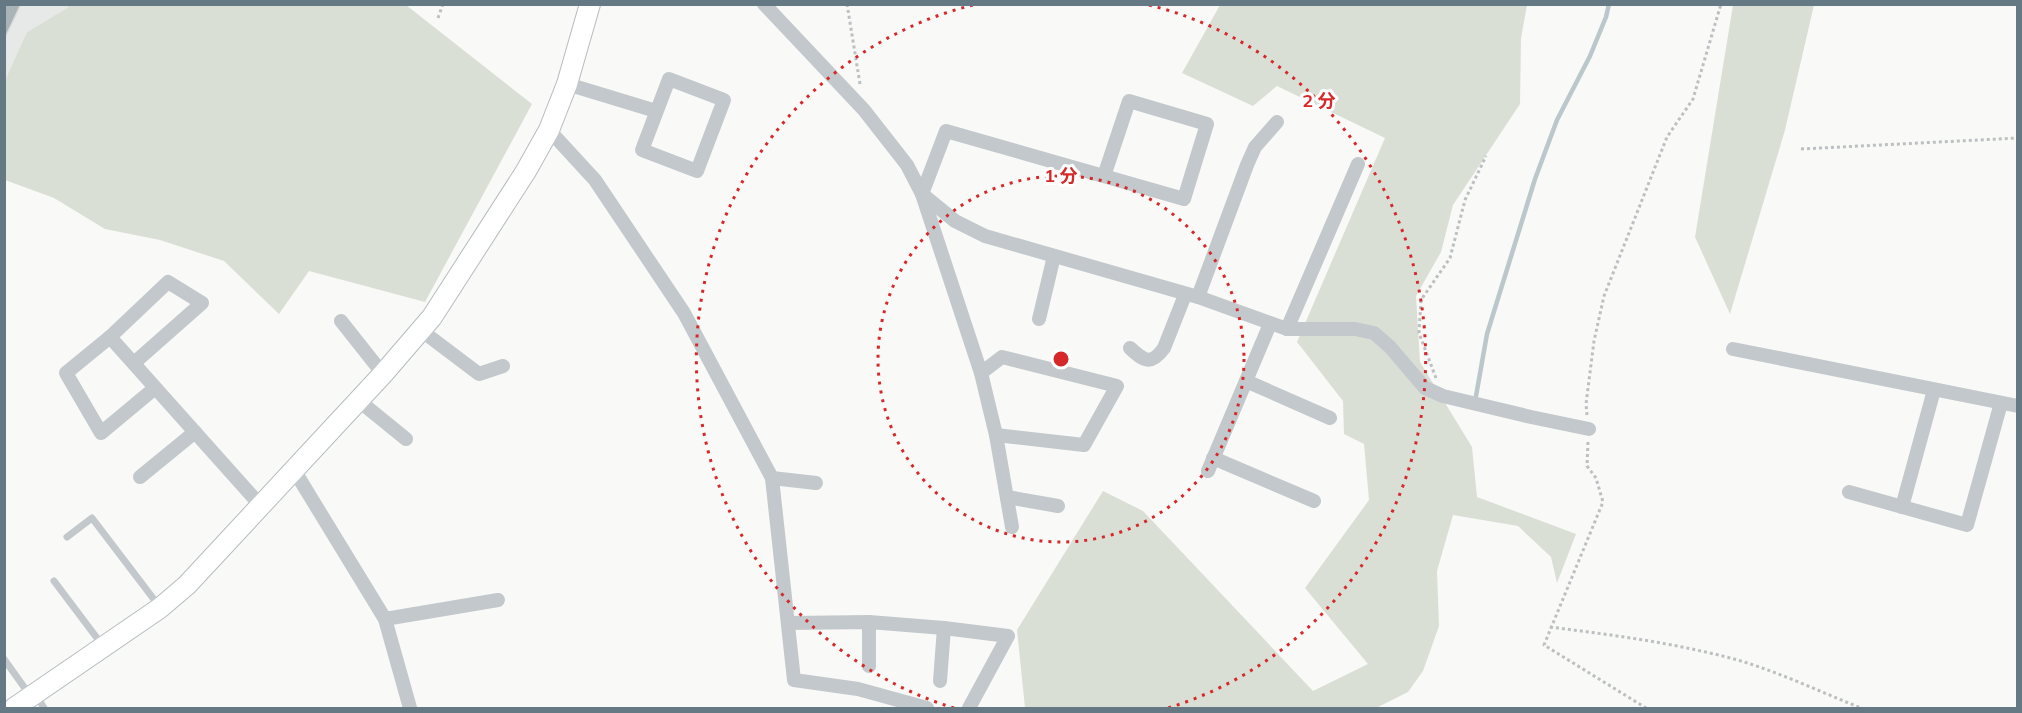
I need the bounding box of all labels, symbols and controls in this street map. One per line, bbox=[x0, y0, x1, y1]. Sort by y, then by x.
text: 2 分 bbox=[1302, 89, 1336, 112]
text: 1 分 bbox=[1044, 164, 1078, 187]
centre of rings bbox=[1051, 349, 1071, 369]

